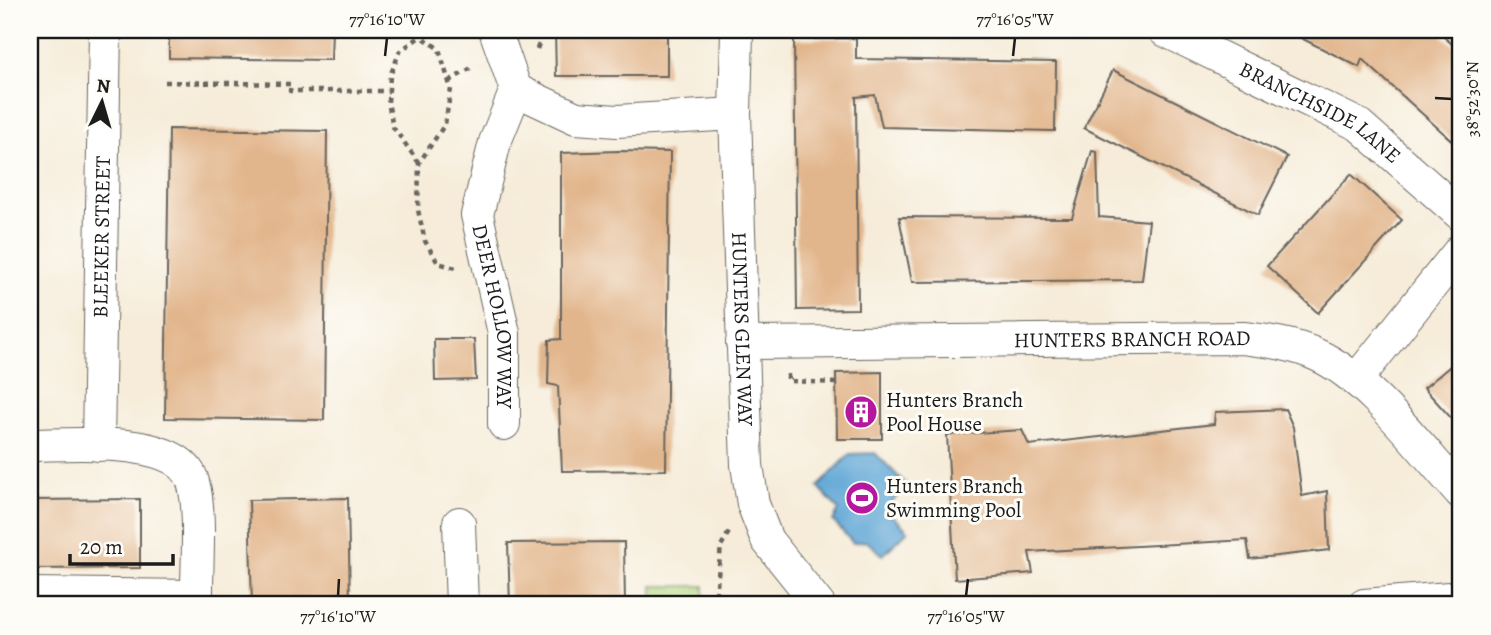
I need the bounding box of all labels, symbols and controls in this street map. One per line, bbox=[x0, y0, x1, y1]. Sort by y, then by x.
text: 77°16'10"W bbox=[349, 7, 425, 31]
text: 77°16'05"W bbox=[976, 7, 1054, 31]
street label: BRANCHSIDE LANE bbox=[1235, 55, 1407, 170]
text: 38°52'30"N bbox=[1460, 61, 1484, 137]
north arrow bbox=[66, 66, 136, 136]
text: N bbox=[95, 73, 112, 100]
street label: BLEEKER STREET bbox=[86, 155, 117, 318]
street label: DEER HOLLOW WAY bbox=[466, 221, 518, 409]
street label: HUNTERS GLEN WAY bbox=[725, 231, 760, 427]
street label: HUNTERS BRANCH ROAD bbox=[1013, 324, 1251, 354]
place label: Hunters Branch Pool House bbox=[886, 386, 1023, 438]
building icon: Hunters Branch Pool House bbox=[842, 393, 880, 431]
place label: Hunters Branch Swimming Pool bbox=[886, 472, 1023, 524]
sports icon: Hunters Branch Swimming Pool bbox=[843, 479, 881, 517]
scale bar bbox=[70, 523, 173, 567]
text: 20 m bbox=[80, 533, 123, 561]
text: 77°16'10"W bbox=[300, 604, 376, 628]
text: 77°16'05"W bbox=[927, 604, 1005, 628]

